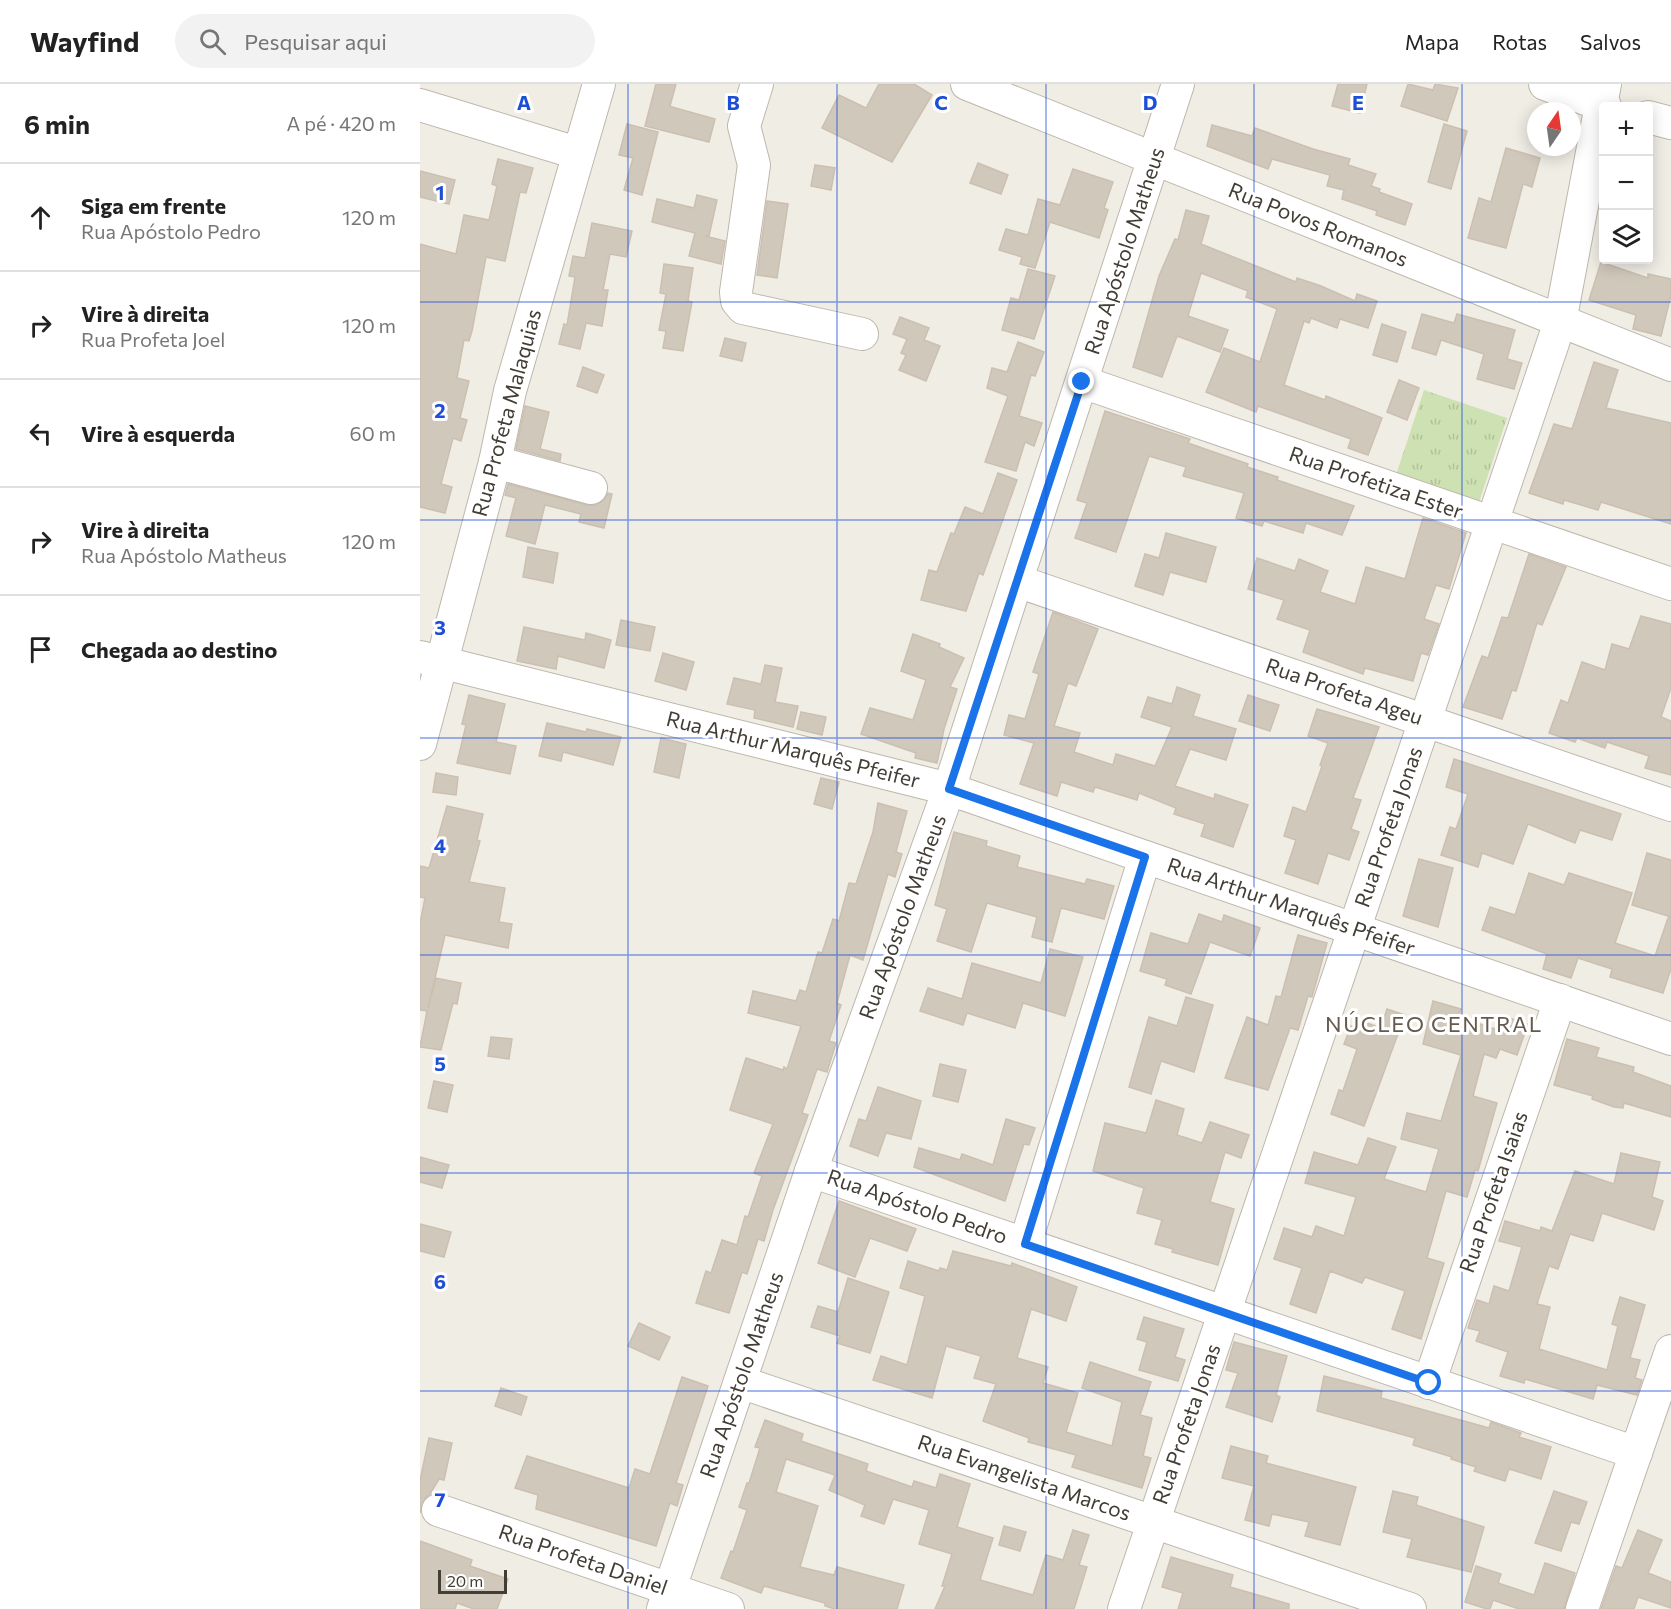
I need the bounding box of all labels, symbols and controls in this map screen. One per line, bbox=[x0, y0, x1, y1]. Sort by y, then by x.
search box bbox=[175, 14, 595, 68]
text: Wayfind bbox=[30, 24, 139, 58]
icon: search bbox=[196, 25, 229, 58]
text: Pesquisar aqui bbox=[244, 28, 387, 55]
text: Mapa bbox=[1405, 29, 1459, 54]
text: Rotas bbox=[1492, 29, 1547, 54]
text: Salvos bbox=[1580, 29, 1641, 54]
text: A bbox=[517, 90, 531, 114]
text: B bbox=[726, 90, 740, 114]
text: C bbox=[934, 90, 948, 114]
text: D bbox=[1143, 90, 1157, 114]
text: E bbox=[1352, 90, 1364, 114]
north arrow bbox=[1527, 102, 1581, 156]
map controls bbox=[1599, 102, 1653, 264]
button: + bbox=[1599, 102, 1653, 156]
text: 6 min bbox=[24, 108, 90, 139]
text: A pé · 420 m bbox=[287, 111, 396, 135]
street label: Rua Apóstolo Matheus bbox=[1078, 144, 1169, 357]
button: − bbox=[1599, 156, 1653, 210]
street label: Rua Povos Romanos bbox=[1225, 176, 1412, 271]
text: 1 bbox=[435, 180, 445, 204]
text: Siga em frente bbox=[81, 192, 226, 219]
icon: ahead bbox=[24, 201, 57, 234]
text: 120 m bbox=[342, 205, 396, 229]
button: layers bbox=[1599, 210, 1653, 264]
text: Rua Apóstolo Pedro bbox=[81, 219, 261, 243]
text: Vire à direita bbox=[81, 300, 209, 327]
street label: Rua Profeta Malaquias bbox=[466, 306, 545, 519]
icon: right bbox=[24, 309, 57, 342]
text: 120 m bbox=[342, 313, 396, 337]
text: Rua Profeta Joel bbox=[81, 327, 225, 351]
route end bbox=[1068, 368, 1094, 394]
text: 2 bbox=[434, 398, 446, 422]
icon: left bbox=[24, 417, 57, 450]
text: Vire à esquerda bbox=[81, 420, 235, 447]
text: 60 m bbox=[350, 421, 396, 445]
street label: Rua Profetiza Ester bbox=[1286, 440, 1467, 523]
text: Vire à direita bbox=[81, 516, 209, 543]
icon: right bbox=[24, 525, 57, 558]
text: 120 m bbox=[342, 529, 396, 553]
text: Rua Apóstolo Matheus bbox=[81, 543, 287, 567]
text: 3 bbox=[434, 615, 446, 639]
icon: arrive bbox=[24, 633, 57, 666]
text: Chegada ao destino bbox=[81, 636, 277, 663]
street label: Rua Profeta Ageu bbox=[1263, 652, 1426, 729]
street label: Rua Arthur Marquês Pfeifer bbox=[664, 705, 923, 792]
street label: Rua Profeta Jonas bbox=[1348, 743, 1427, 910]
street label: Rua Apóstolo Matheus bbox=[853, 811, 950, 1022]
text: 4 bbox=[434, 833, 446, 857]
street label: Rua Arthur Marquês Pfeifer bbox=[1164, 851, 1419, 960]
district label: NÚCLEO CENTRAL bbox=[1325, 1010, 1543, 1037]
text: 5 bbox=[434, 1051, 446, 1075]
street label: Rua Profeta Isaias bbox=[1453, 1108, 1532, 1275]
street label: Rua Apóstolo Pedro bbox=[824, 1163, 1011, 1248]
street label: Rua Apóstolo Matheus bbox=[694, 1268, 788, 1481]
text: 6 bbox=[434, 1269, 446, 1293]
street label: Rua Profeta Jonas bbox=[1146, 1340, 1225, 1507]
route start bbox=[1415, 1369, 1441, 1395]
street label: Rua Evangelista Marcos bbox=[915, 1428, 1134, 1525]
text: 7 bbox=[435, 1487, 446, 1511]
street label: Rua Profeta Daniel bbox=[496, 1518, 671, 1599]
scale bar bbox=[438, 1567, 507, 1594]
text: 20 m bbox=[447, 1571, 483, 1590]

